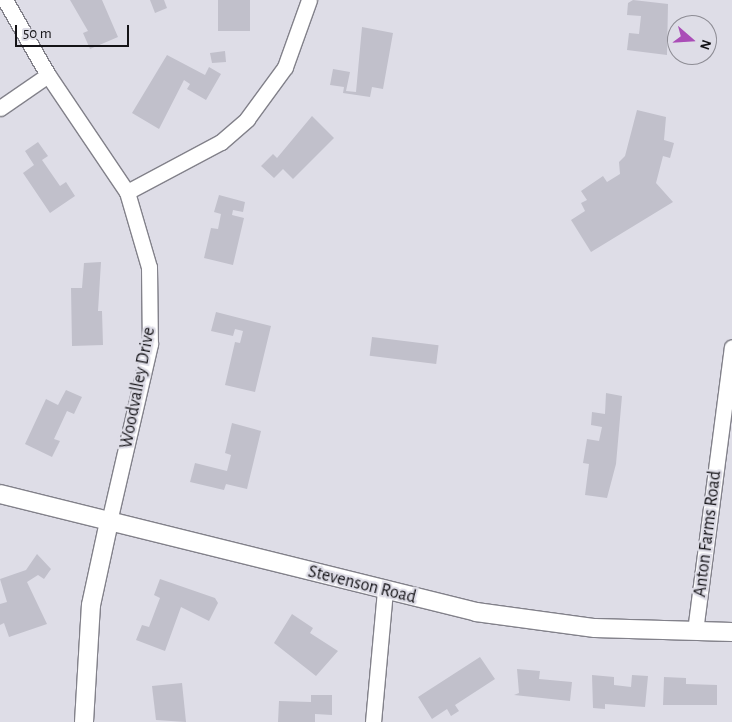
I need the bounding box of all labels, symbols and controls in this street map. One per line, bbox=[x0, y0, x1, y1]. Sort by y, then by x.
scale bar bbox=[18, 15, 131, 47]
north arrow bbox=[667, 15, 717, 65]
text: 50 m bbox=[23, 26, 52, 41]
text: N bbox=[697, 38, 713, 51]
street label: Woodvalley Drive bbox=[116, 325, 160, 451]
street label: Anton Farms Road bbox=[690, 470, 726, 598]
street label: Stevenson Road bbox=[306, 561, 418, 609]

